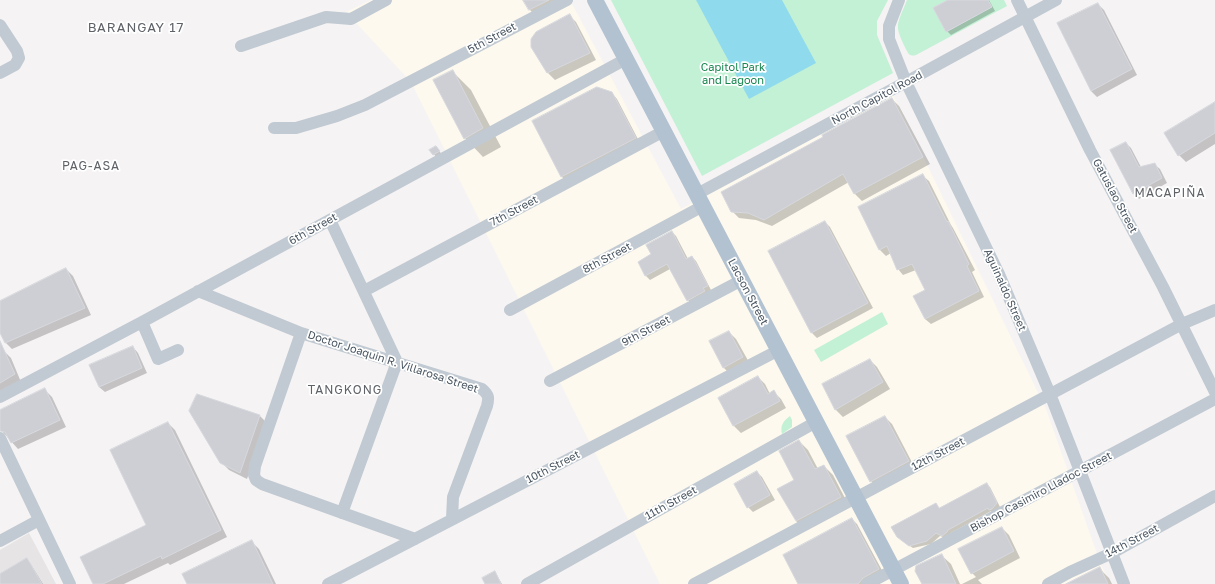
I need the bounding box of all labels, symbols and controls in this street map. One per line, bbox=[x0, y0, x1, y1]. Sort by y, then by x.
district label: BARANGAY 17 bbox=[88, 20, 184, 36]
street label: 5th Street bbox=[466, 20, 518, 56]
park label: Capitol Park and Lagoon bbox=[701, 61, 765, 87]
street label: North Capitol Road bbox=[829, 68, 925, 128]
street label: Gatuslao Street bbox=[1090, 157, 1140, 235]
district label: PAG-ASA bbox=[62, 159, 120, 173]
district label: MACAPIÑA bbox=[1135, 186, 1205, 200]
street label: 7th Street bbox=[488, 193, 540, 229]
street label: 6th Street bbox=[287, 210, 339, 248]
street label: 8th Street bbox=[580, 240, 634, 276]
street label: Aguinaldo Street bbox=[981, 247, 1029, 333]
street label: Lacson Street bbox=[725, 257, 771, 327]
street label: 9th Street bbox=[619, 313, 673, 349]
street label: Doctor Joaquin R. Villarosa Street bbox=[306, 328, 480, 396]
district label: TANGKONG bbox=[308, 383, 382, 397]
street label: 12th Street bbox=[909, 435, 967, 473]
street label: 10th Street bbox=[524, 448, 582, 486]
street label: Bishop Casimiro Lladoc Street bbox=[968, 449, 1114, 535]
street label: 11th Street bbox=[643, 483, 699, 523]
street label: 14th Street bbox=[1103, 521, 1161, 561]

